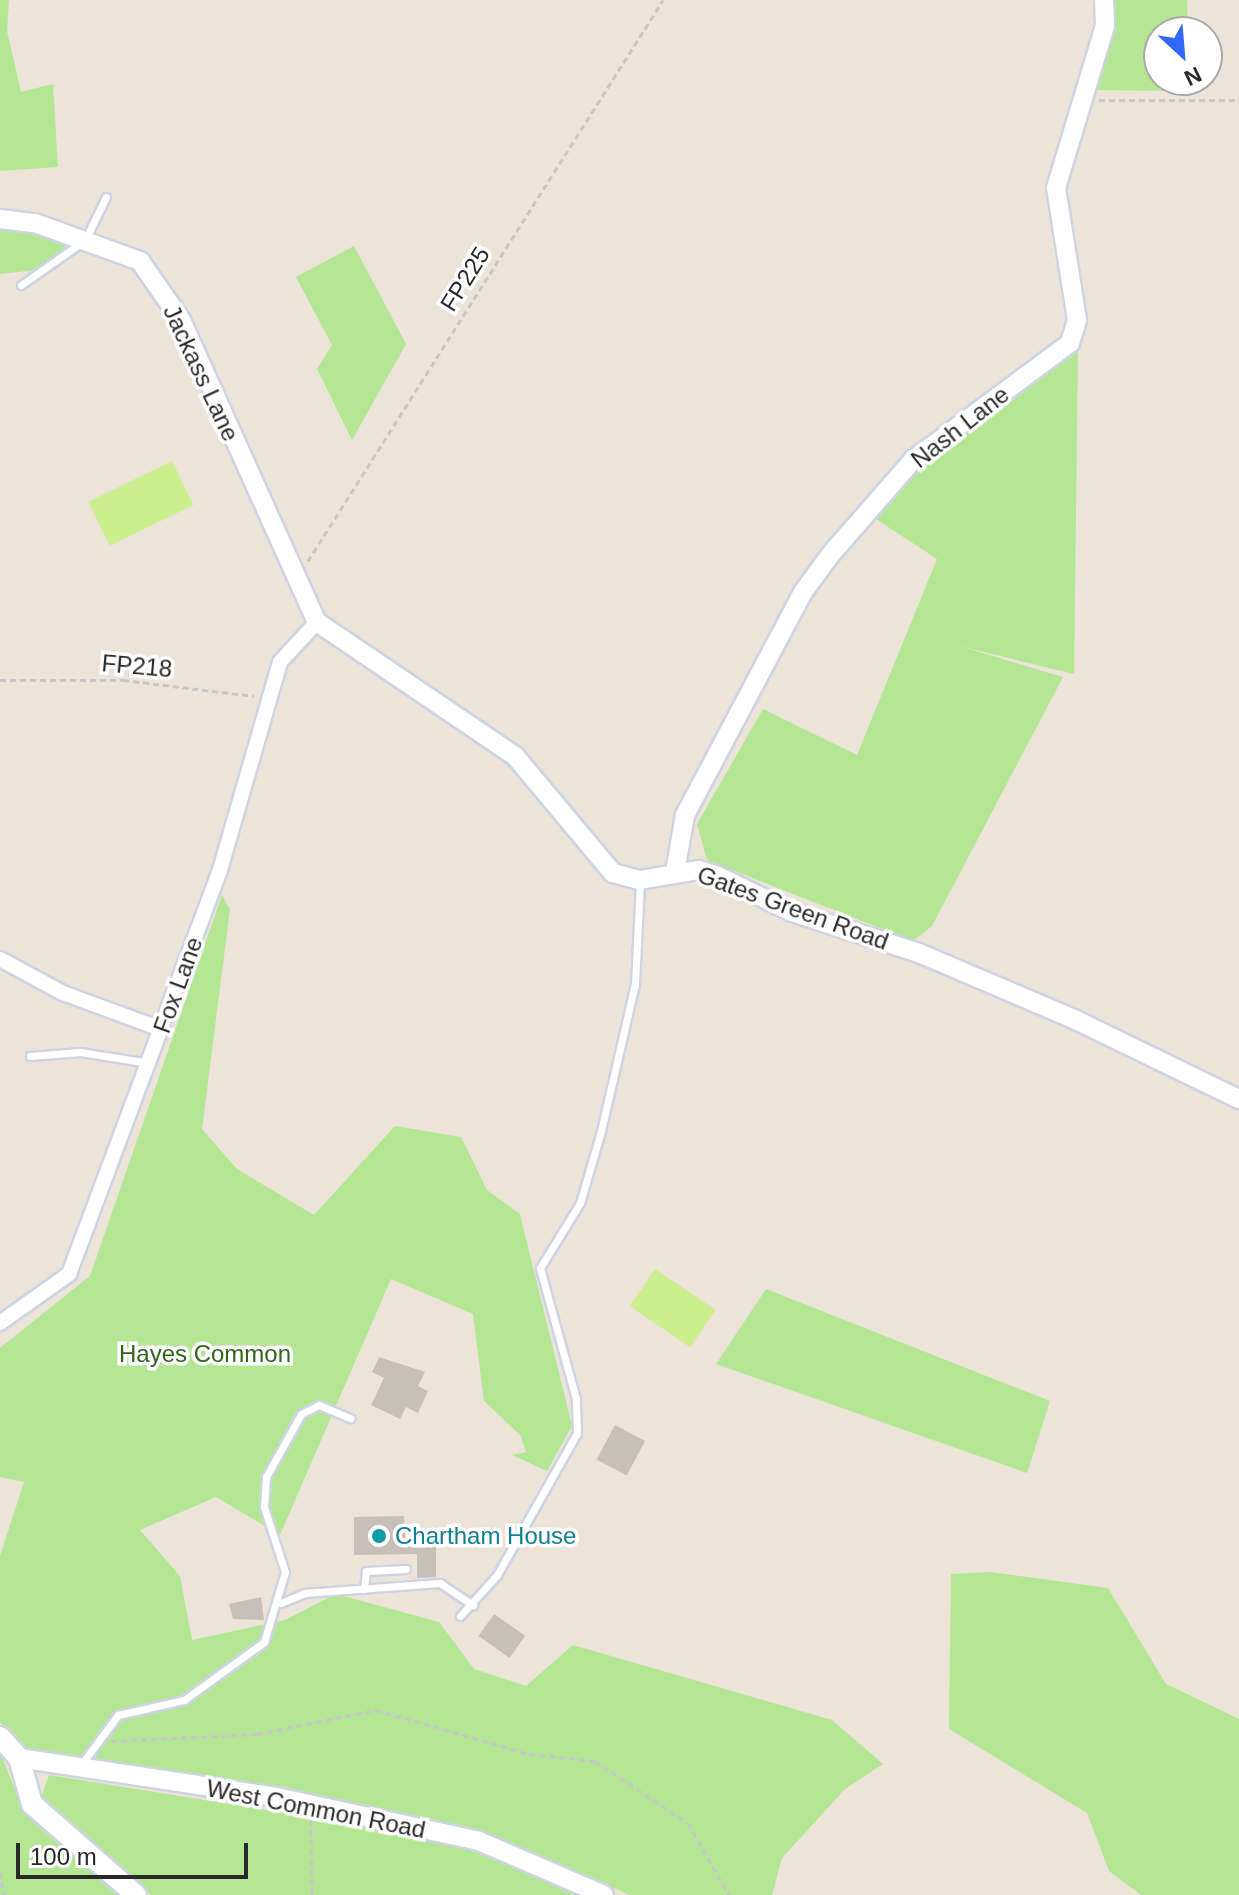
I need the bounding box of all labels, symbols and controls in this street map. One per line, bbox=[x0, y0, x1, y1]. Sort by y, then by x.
north arrow bbox=[1143, 16, 1223, 96]
text: N bbox=[1180, 62, 1205, 91]
street label: FP225 bbox=[434, 241, 496, 317]
street label: Jackass Lane bbox=[157, 300, 245, 446]
street label: Nash Lane bbox=[905, 380, 1015, 474]
street label: FP218 bbox=[101, 649, 173, 683]
street label: Gates Green Road bbox=[693, 860, 893, 956]
street label: Fox Lane bbox=[147, 933, 209, 1037]
park label: Hayes Common bbox=[119, 1340, 291, 1368]
place label: Chartham House bbox=[395, 1522, 576, 1550]
marker: Chartham House bbox=[370, 1527, 388, 1545]
street label: West Common Road bbox=[204, 1774, 428, 1844]
scale bar bbox=[20, 1827, 252, 1877]
text: 100 m bbox=[30, 1843, 97, 1870]

